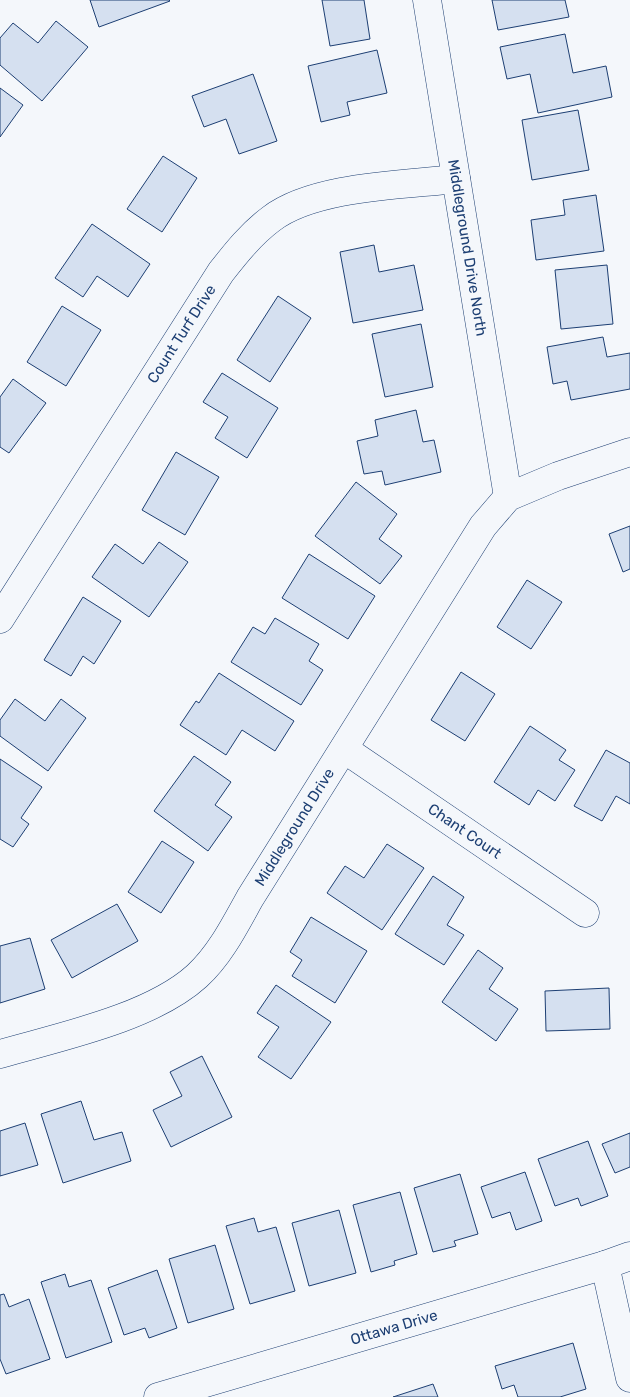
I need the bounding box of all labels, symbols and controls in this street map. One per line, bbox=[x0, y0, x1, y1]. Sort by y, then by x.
street label: Middleground Drive North bbox=[444, 158, 491, 338]
street label: Count Turf Drive bbox=[144, 281, 220, 387]
street label: Middleground Drive bbox=[251, 765, 338, 889]
street label: Chant Court bbox=[424, 800, 505, 863]
street label: Ottawa Drive bbox=[348, 1306, 440, 1349]

